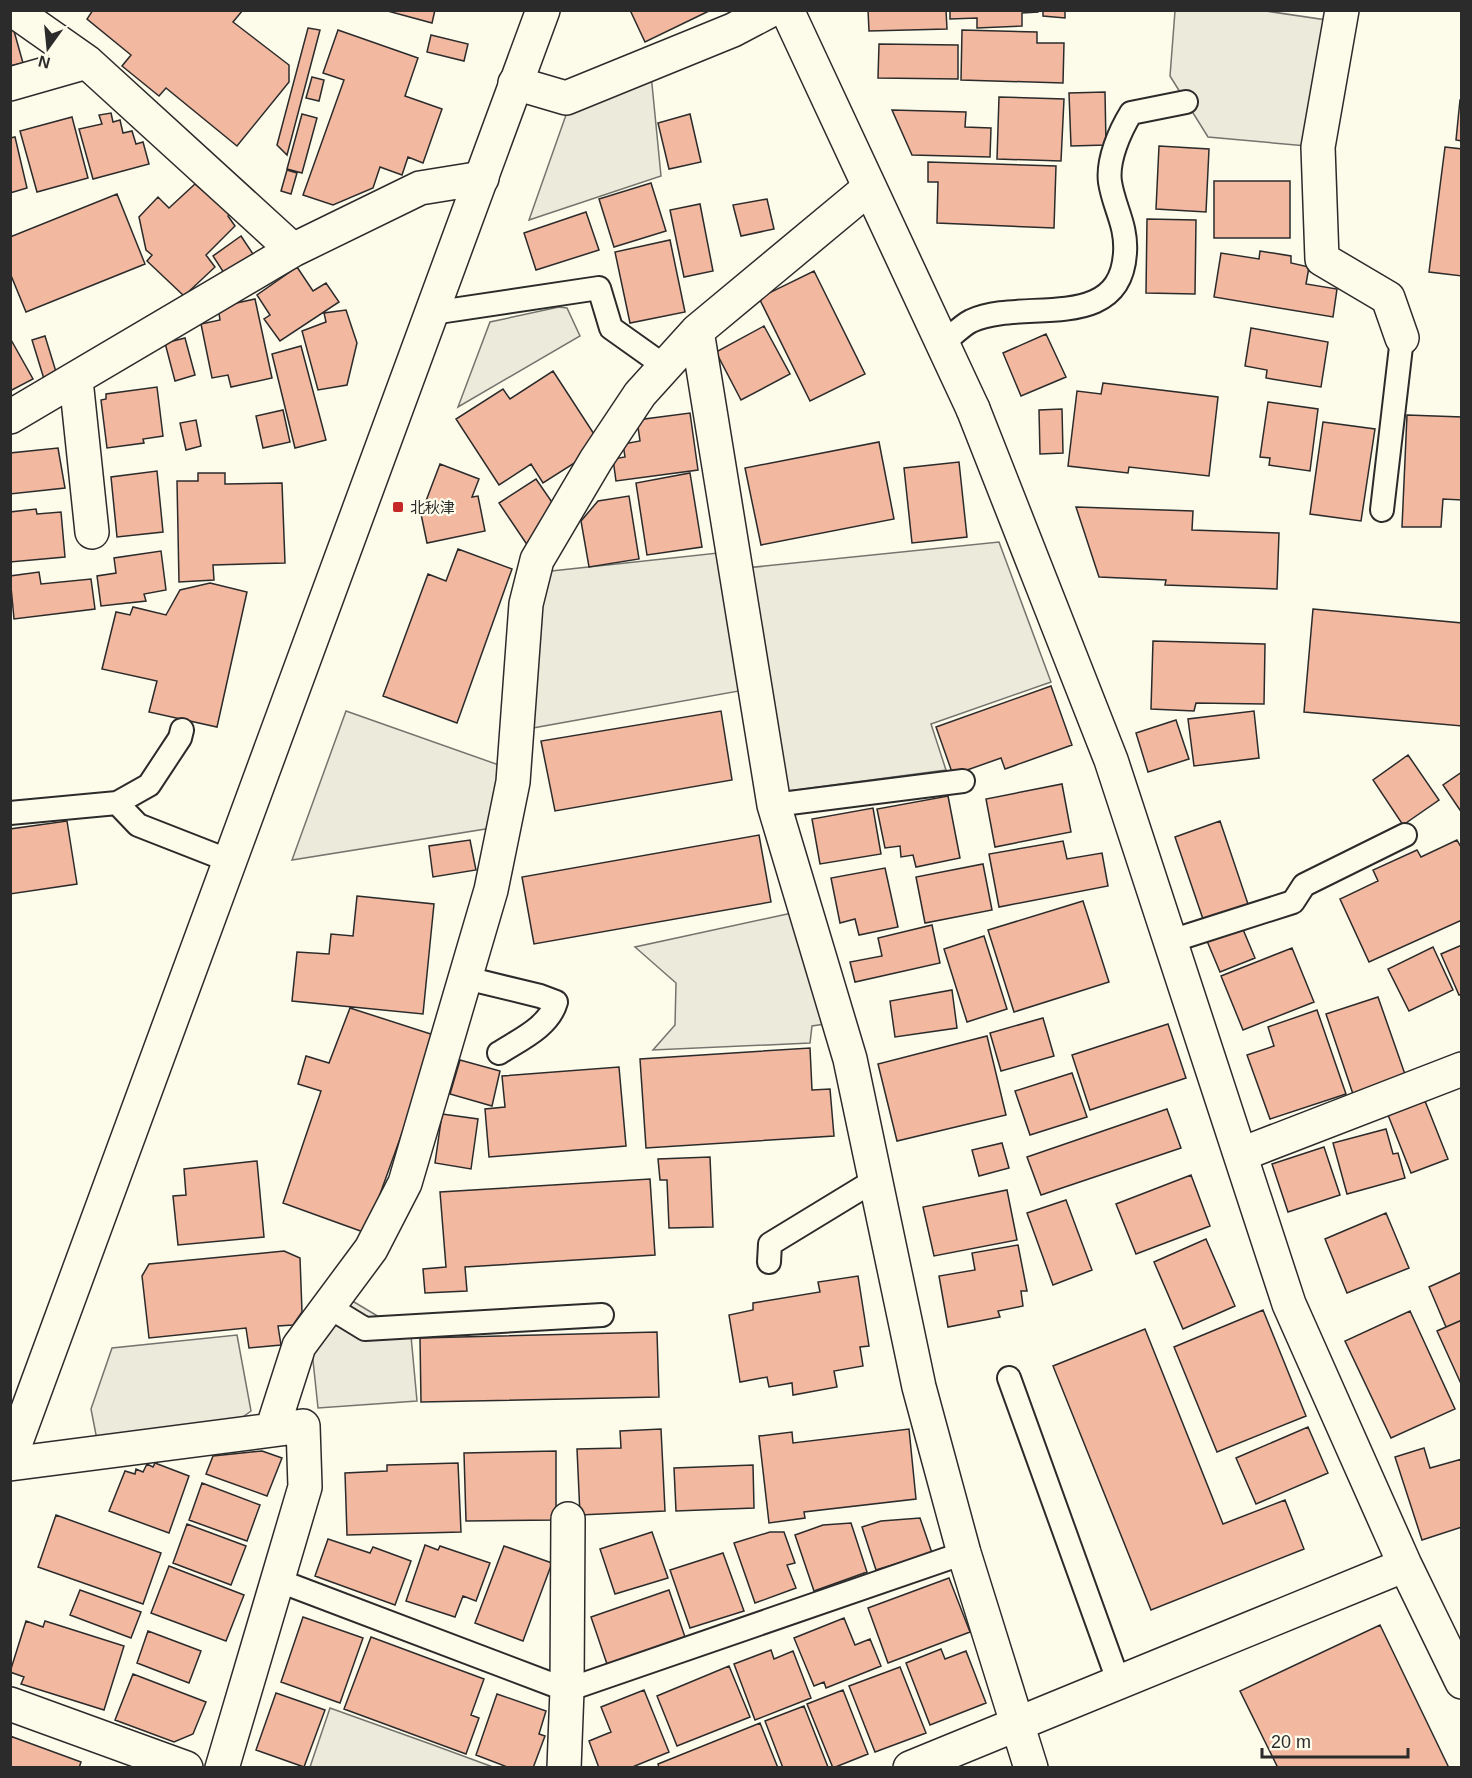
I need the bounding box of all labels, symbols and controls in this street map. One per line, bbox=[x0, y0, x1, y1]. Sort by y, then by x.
north arrow bbox=[18, 18, 78, 78]
text: N bbox=[36, 52, 52, 72]
place label: 北秋津 bbox=[410, 499, 455, 516]
marker: 北秋津 bbox=[391, 500, 405, 514]
scale bar bbox=[1262, 1721, 1408, 1759]
text: 20 m bbox=[1271, 1732, 1311, 1752]

